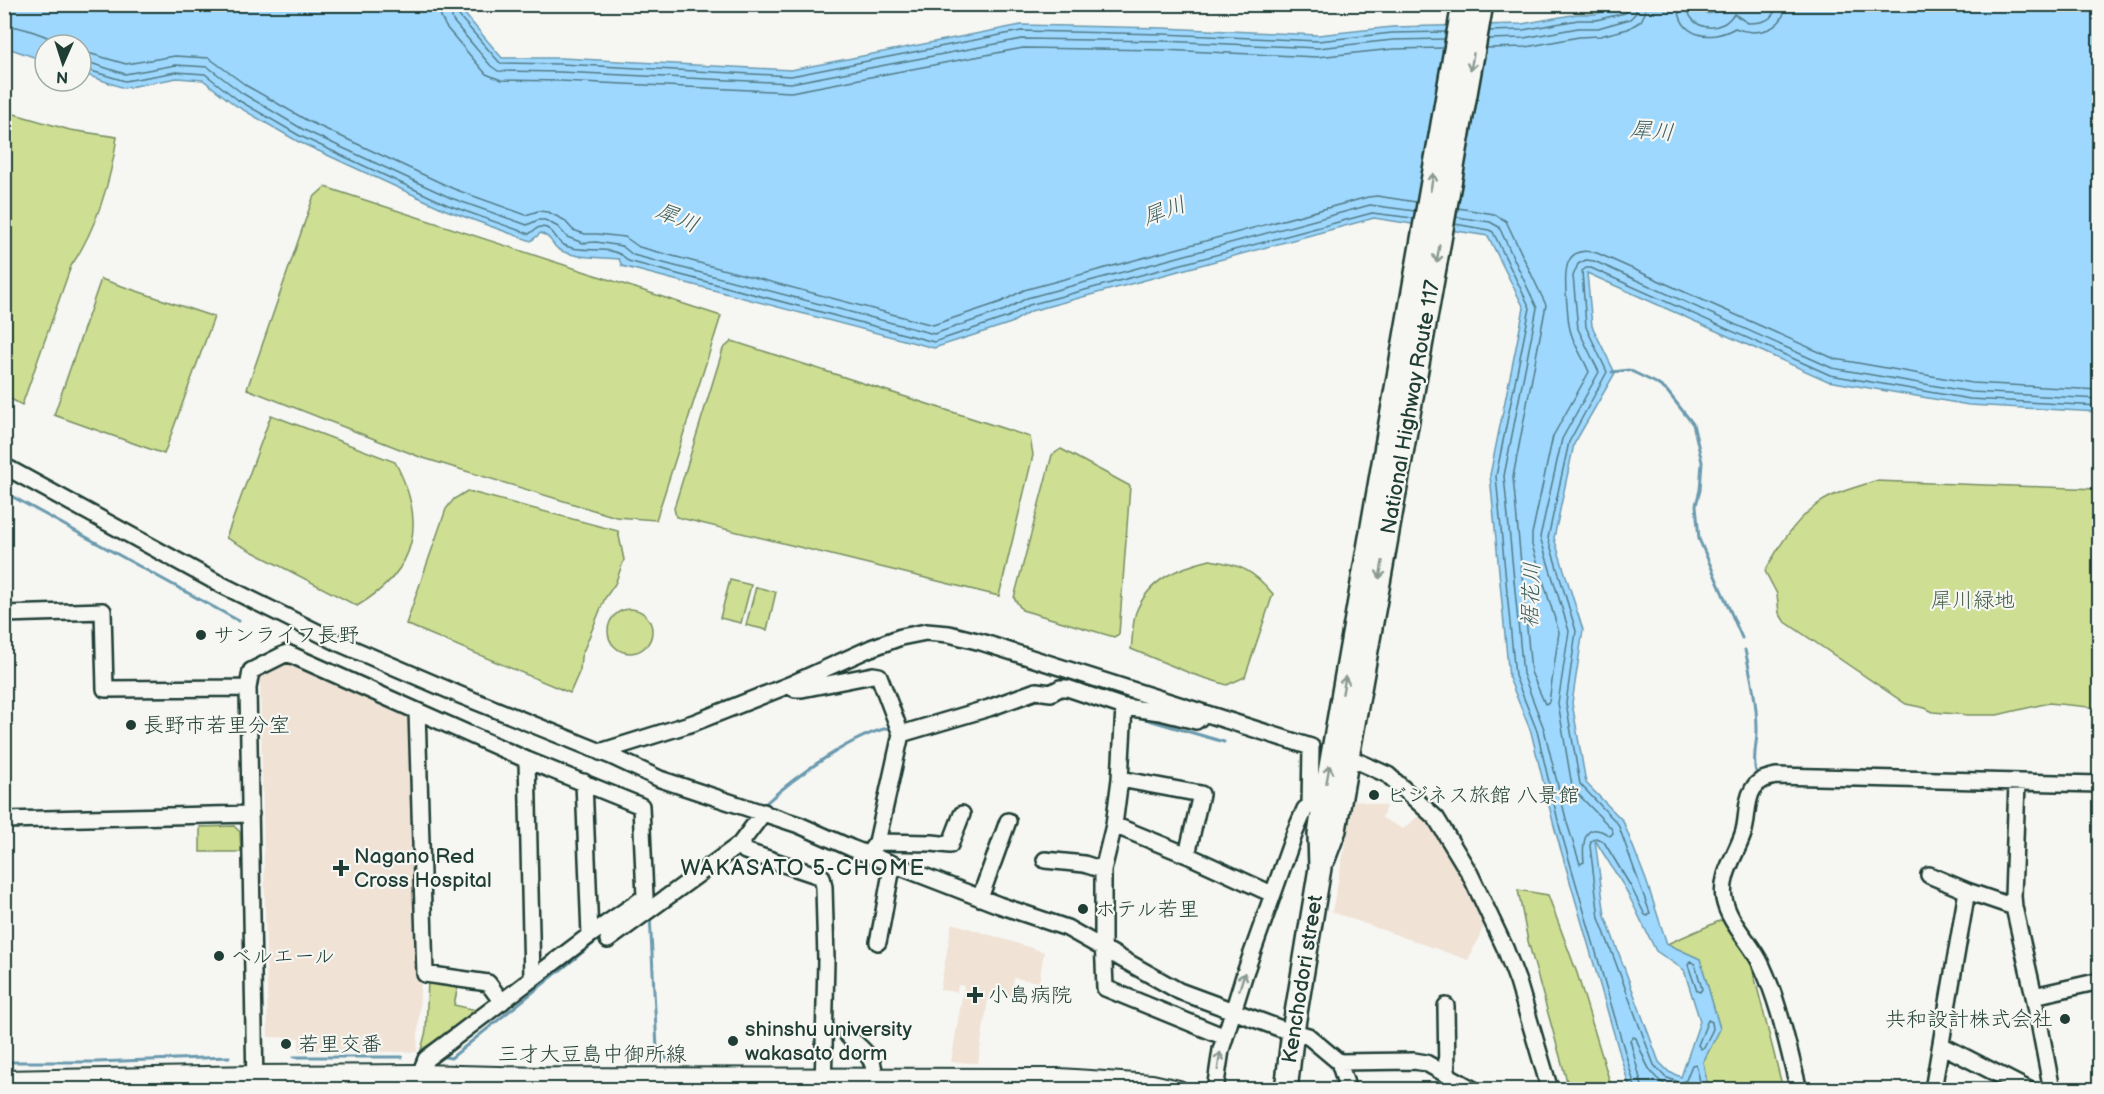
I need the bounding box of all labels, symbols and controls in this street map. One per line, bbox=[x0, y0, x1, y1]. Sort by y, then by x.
north arrow bbox=[33, 33, 93, 93]
one-way arrow bbox=[1466, 52, 1477, 71]
text: N bbox=[56, 67, 69, 86]
water label: 犀川 bbox=[1629, 116, 1675, 147]
one-way arrow bbox=[1427, 173, 1438, 193]
water label: 犀川 bbox=[1139, 191, 1190, 232]
water label: 犀川 bbox=[652, 197, 703, 239]
one-way arrow bbox=[1432, 244, 1443, 263]
street label: National Highway Route 117 bbox=[1376, 278, 1445, 536]
one-way arrow bbox=[1375, 560, 1386, 579]
water label: 裾花川 bbox=[1517, 562, 1546, 629]
park label: 犀川緑地 bbox=[1931, 588, 2015, 613]
place label: サンライフ長野 bbox=[213, 623, 359, 648]
marker: サンライフ長野 bbox=[194, 628, 208, 642]
one-way arrow bbox=[1339, 675, 1350, 695]
place label: 長野市若里分室 bbox=[143, 713, 290, 738]
marker: 長野市若里分室 bbox=[124, 718, 138, 732]
one-way arrow bbox=[1323, 765, 1334, 785]
place label: ビジネス旅館 八景館 bbox=[1386, 783, 1580, 808]
marker: ビジネス旅館 八景館 bbox=[1367, 788, 1381, 802]
place label: Nagano Red Cross Hospital bbox=[354, 844, 492, 893]
district label: WAKASATO 5-CHOME bbox=[680, 855, 926, 882]
marker: Nagano Red Cross Hospital bbox=[332, 859, 350, 877]
street label: Kenchodori street bbox=[1277, 893, 1328, 1065]
place label: ホテル若里 bbox=[1095, 897, 1199, 922]
marker: ホテル若里 bbox=[1076, 902, 1090, 916]
place label: ベルエール bbox=[231, 944, 335, 969]
marker: ベルエール bbox=[212, 949, 226, 963]
one-way arrow bbox=[1237, 972, 1248, 991]
place label: 小島病院 bbox=[988, 983, 1072, 1008]
marker: 小島病院 bbox=[966, 986, 984, 1004]
place label: 共和設計株式会社 bbox=[1885, 1007, 2053, 1032]
marker: 共和設計株式会社 bbox=[2058, 1012, 2072, 1026]
place label: shinshu university wakasato dorm bbox=[745, 1017, 912, 1066]
place label: 若里交番 bbox=[298, 1032, 382, 1057]
marker: shinshu university wakasato dorm bbox=[726, 1034, 740, 1048]
marker: 若里交番 bbox=[279, 1037, 293, 1051]
street label: 三才大豆島中御所線 bbox=[498, 1042, 687, 1067]
one-way arrow bbox=[1214, 1052, 1225, 1072]

